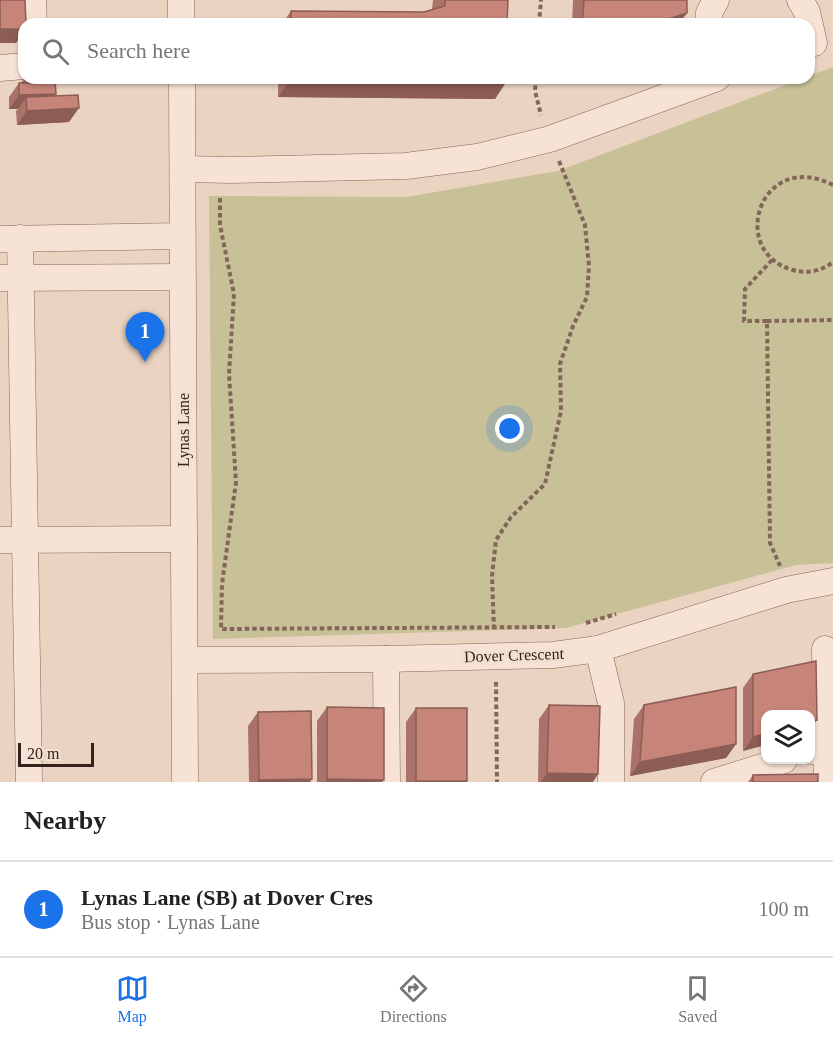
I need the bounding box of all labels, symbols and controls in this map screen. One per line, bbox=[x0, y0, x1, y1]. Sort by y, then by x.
search box bbox=[18, 18, 815, 84]
icon: search bbox=[39, 35, 72, 68]
text: Search here bbox=[87, 38, 190, 63]
pin: 1 bbox=[126, 312, 164, 362]
street label: Lynas Lane bbox=[175, 393, 193, 467]
your location bbox=[495, 414, 524, 443]
street label: Dover Crescent bbox=[464, 645, 565, 665]
map controls bbox=[761, 710, 815, 764]
button: layers bbox=[761, 710, 815, 764]
scale bar bbox=[18, 740, 94, 768]
text: 20 m bbox=[27, 745, 59, 762]
text: Nearby bbox=[24, 806, 106, 835]
text: Lynas Lane (SB) at Dover Cres bbox=[81, 885, 373, 910]
text: 1 bbox=[39, 898, 49, 920]
text: 100 m bbox=[758, 898, 809, 920]
text: Bus stop · Lynas Lane bbox=[81, 911, 260, 933]
tab: Map bbox=[116, 972, 149, 1026]
tab: Directions bbox=[380, 972, 447, 1026]
tab: Saved bbox=[678, 972, 717, 1026]

